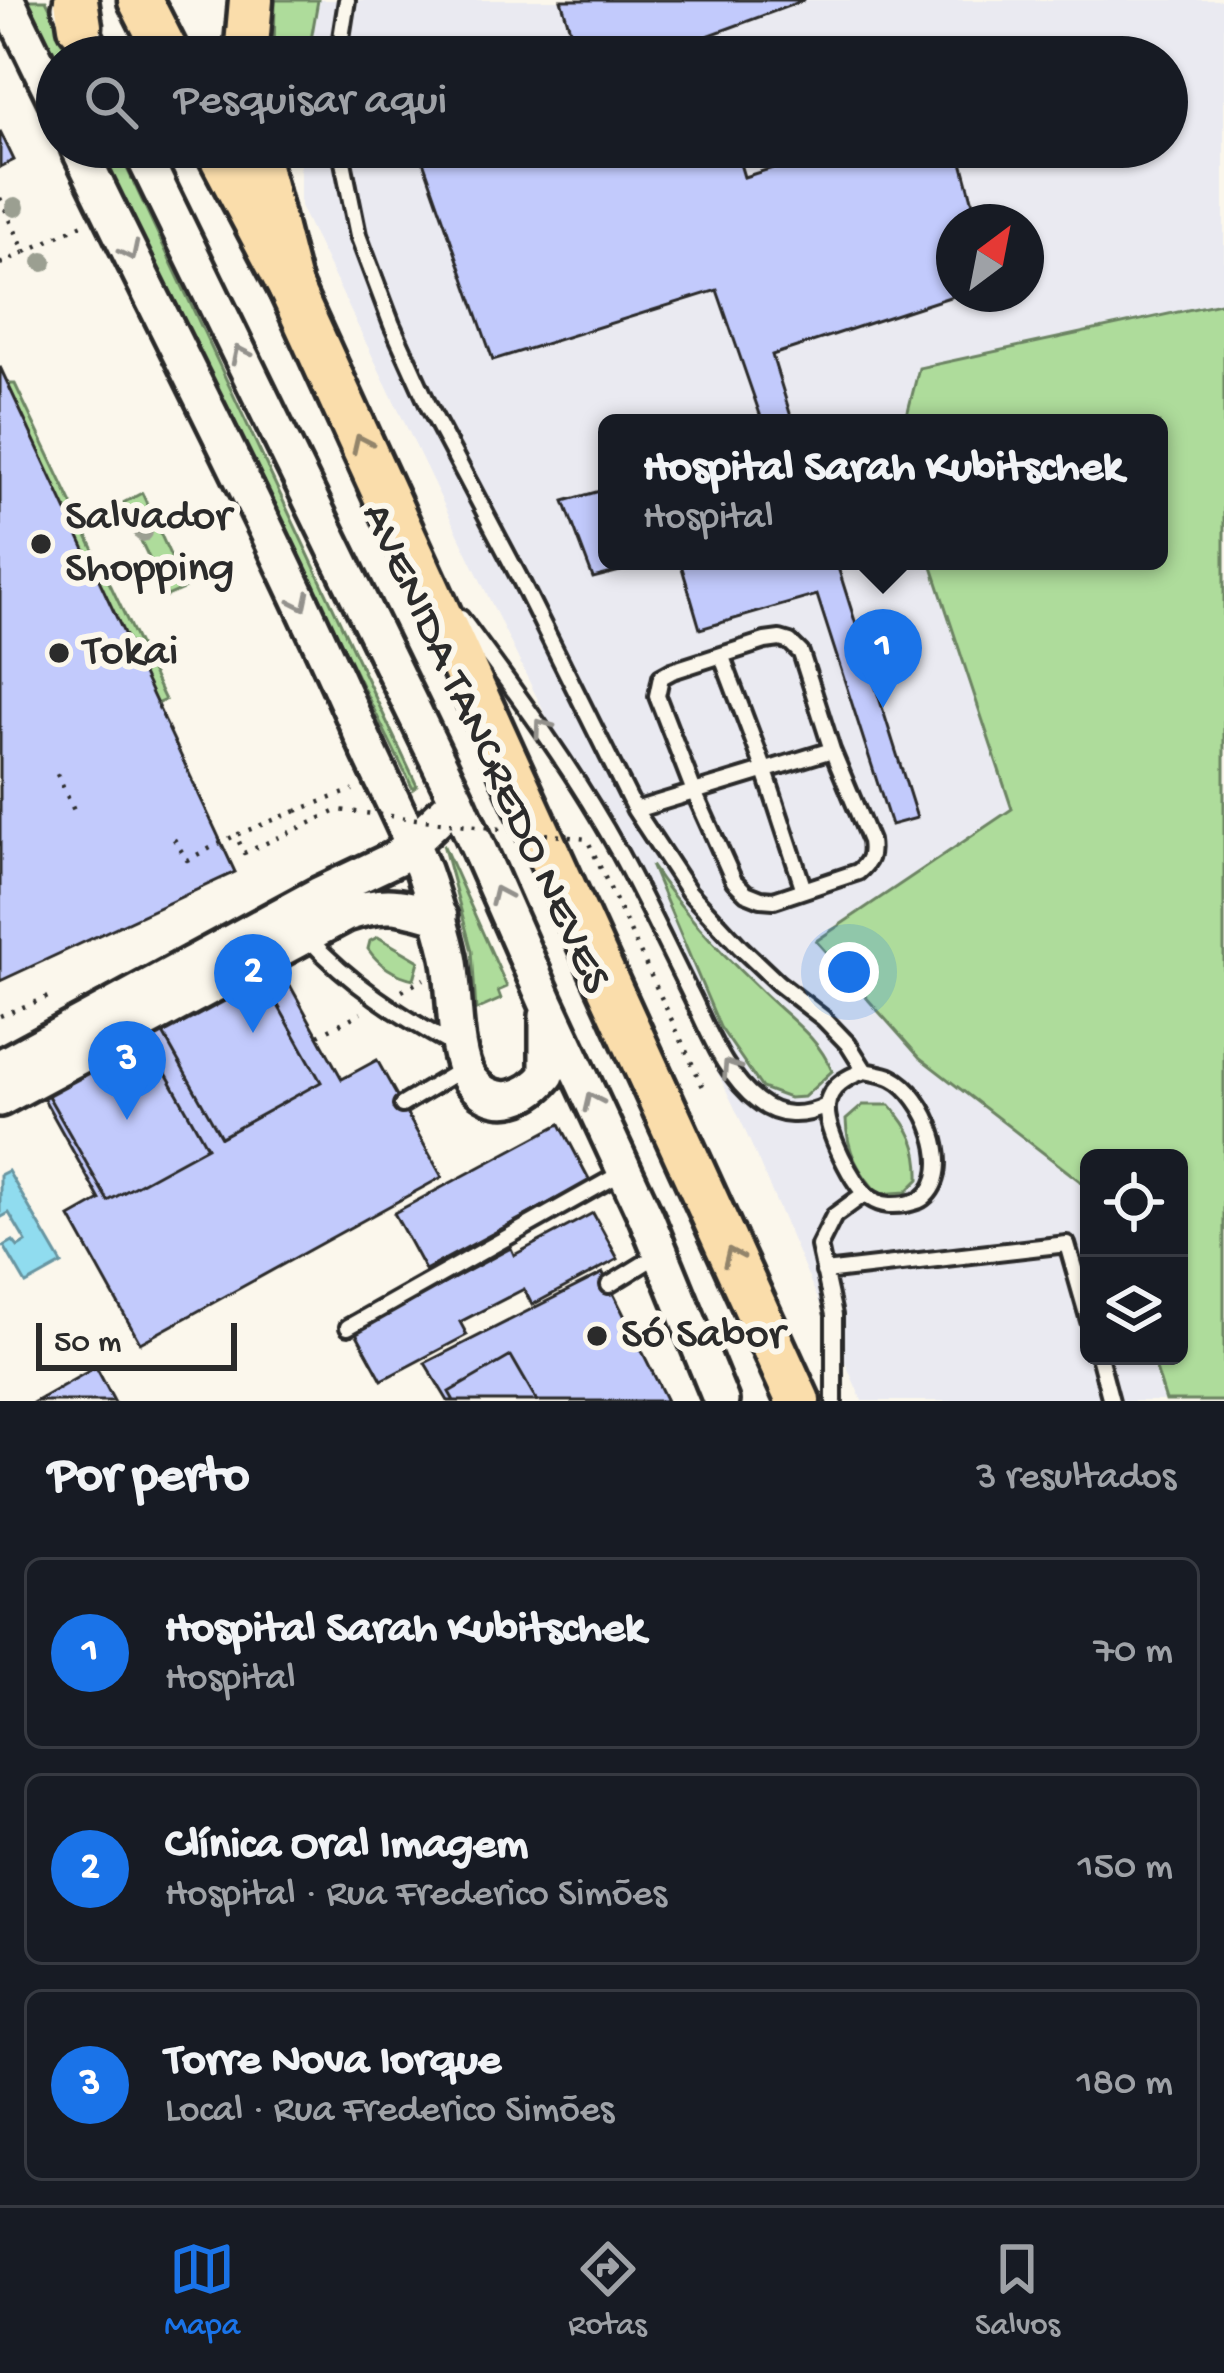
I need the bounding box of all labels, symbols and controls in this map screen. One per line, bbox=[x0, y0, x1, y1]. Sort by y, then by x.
search box bbox=[36, 36, 1188, 168]
icon: search bbox=[78, 69, 144, 135]
text: Pesquisar aqui bbox=[174, 76, 447, 129]
north arrow bbox=[936, 204, 1044, 312]
one-way arrow bbox=[115, 240, 139, 261]
one-way arrow bbox=[231, 344, 254, 366]
popup bbox=[598, 414, 1168, 570]
one-way arrow bbox=[352, 434, 375, 455]
text: Hospital Sarah Kubitschek bbox=[643, 443, 1123, 496]
place label: Salvador Shopping bbox=[65, 492, 235, 597]
street label: AVENIDA TANCREDO NEVES bbox=[347, 496, 621, 1002]
text: Hospital bbox=[643, 496, 774, 542]
marker: Salvador Shopping bbox=[28, 531, 54, 557]
one-way arrow bbox=[287, 590, 311, 611]
pin: 1 bbox=[844, 609, 922, 708]
place label: Tokai bbox=[80, 627, 178, 680]
marker: Tokai bbox=[46, 640, 72, 666]
one-way arrow bbox=[534, 718, 556, 740]
one-way arrow bbox=[489, 885, 513, 907]
pin: 2 bbox=[214, 934, 292, 1033]
your location bbox=[819, 942, 879, 1002]
pin: 3 bbox=[88, 1021, 166, 1120]
one-way arrow bbox=[723, 1060, 745, 1082]
one-way arrow bbox=[583, 1092, 606, 1113]
map controls bbox=[1080, 1149, 1188, 1365]
button: locate bbox=[1080, 1149, 1188, 1257]
one-way arrow bbox=[723, 1247, 746, 1268]
button: layers bbox=[1080, 1257, 1188, 1365]
place label: Só Sabor bbox=[621, 1310, 789, 1363]
scale bar bbox=[36, 1317, 237, 1370]
marker: Só Sabor bbox=[584, 1323, 610, 1349]
text: 50 m bbox=[54, 1325, 121, 1363]
text: Por perto bbox=[48, 1449, 250, 1509]
text: 3 resultados bbox=[976, 1456, 1176, 1502]
text: Hospital Sarah Kubitschek bbox=[165, 1604, 645, 1657]
text: 1 bbox=[82, 1630, 98, 1676]
text: 70 m bbox=[1094, 1630, 1173, 1676]
text: Hospital bbox=[165, 1657, 296, 1703]
text: Clínica Oral Imagem bbox=[165, 1820, 528, 1873]
text: 2 bbox=[80, 1846, 100, 1892]
text: 150 m bbox=[1078, 1846, 1173, 1892]
text: Hospital · Rua Frederico Simões bbox=[165, 1873, 667, 1919]
text: Torre Nova Iorque bbox=[165, 2036, 501, 2089]
text: 3 bbox=[80, 2062, 100, 2108]
text: 180 m bbox=[1077, 2062, 1173, 2108]
text: Local · Rua Frederico Simões bbox=[165, 2089, 614, 2135]
tab: Mapa bbox=[164, 2236, 240, 2346]
tab: Rotas bbox=[568, 2236, 647, 2346]
tab: Salvos bbox=[975, 2236, 1060, 2346]

